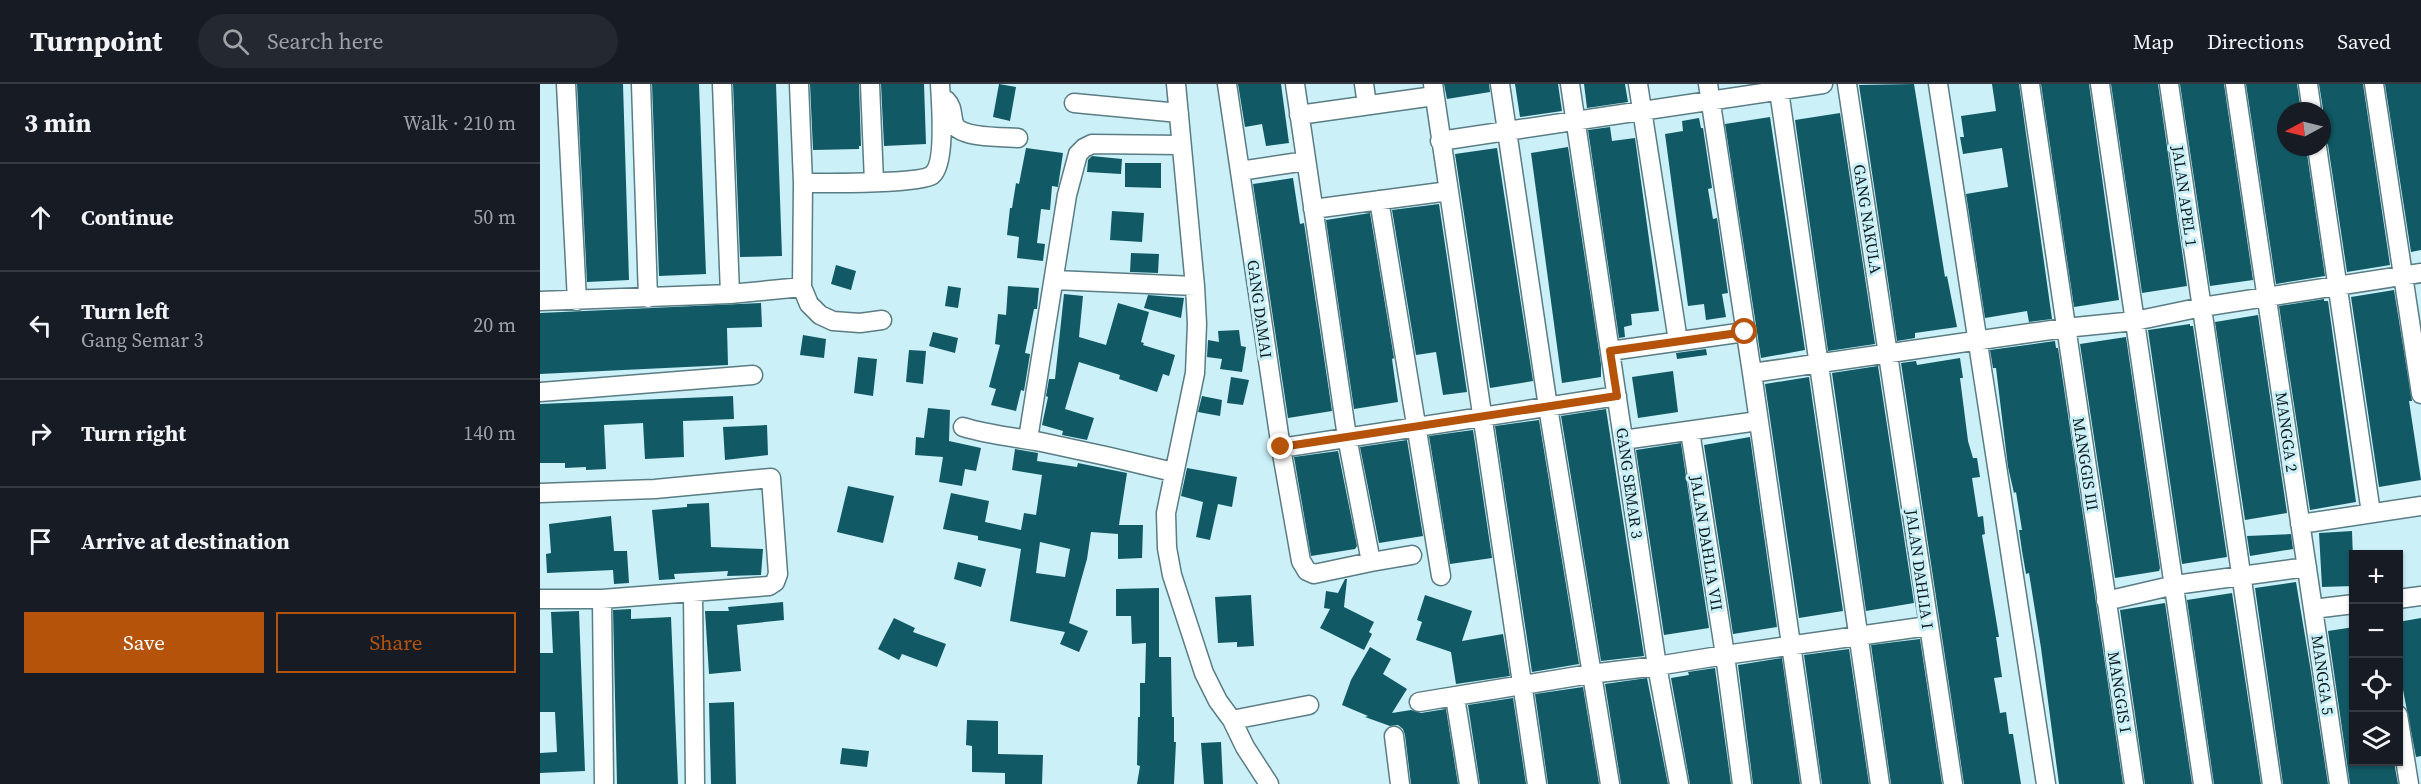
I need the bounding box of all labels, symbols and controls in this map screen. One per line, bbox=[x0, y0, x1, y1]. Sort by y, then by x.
search box bbox=[198, 14, 618, 68]
text: Turnpoint bbox=[30, 22, 162, 60]
icon: search bbox=[219, 25, 252, 58]
text: Search here bbox=[267, 26, 383, 56]
text: Map bbox=[2133, 27, 2174, 56]
text: Directions bbox=[2207, 27, 2304, 56]
text: Saved bbox=[2337, 27, 2391, 56]
north arrow bbox=[2277, 102, 2331, 156]
text: 3 min bbox=[24, 105, 91, 141]
text: Walk · 210 m bbox=[403, 109, 516, 137]
street label: JALAN APEL 1 bbox=[2167, 143, 2203, 248]
street label: GANG NAKULA bbox=[1848, 163, 1888, 276]
icon: ahead bbox=[24, 201, 57, 234]
text: Continue bbox=[81, 202, 174, 232]
text: 50 m bbox=[473, 203, 516, 231]
street label: GANG DAMAI bbox=[1242, 258, 1278, 360]
text: Turn left bbox=[81, 296, 169, 326]
icon: left bbox=[24, 309, 57, 342]
text: 20 m bbox=[473, 311, 516, 339]
route start bbox=[1731, 318, 1757, 344]
text: Gang Semar 3 bbox=[81, 326, 204, 354]
street label: MANGGA 2 bbox=[2271, 391, 2303, 473]
street label: MANGGIS III bbox=[2068, 416, 2104, 512]
icon: right bbox=[24, 417, 57, 450]
text: Turn right bbox=[81, 418, 186, 448]
text: 140 m bbox=[463, 419, 516, 447]
street label: GANG SEMAR 3 bbox=[1611, 426, 1649, 540]
route end bbox=[1267, 433, 1293, 459]
street label: JALAN DAHLIA VII bbox=[1685, 473, 1729, 612]
street label: JALAN DAHLIA I bbox=[1901, 507, 1939, 630]
icon: arrive bbox=[24, 525, 57, 558]
text: Arrive at destination bbox=[81, 526, 290, 556]
map controls bbox=[2349, 550, 2403, 766]
button: + bbox=[2349, 550, 2403, 604]
button: − bbox=[2349, 604, 2403, 658]
button: Save bbox=[24, 612, 264, 673]
button: Share bbox=[276, 612, 516, 673]
street label: MANGGA 5 bbox=[2307, 634, 2339, 716]
street label: MANGGIS I bbox=[2103, 650, 2137, 734]
button: locate bbox=[2349, 658, 2403, 712]
button: layers bbox=[2349, 712, 2403, 766]

